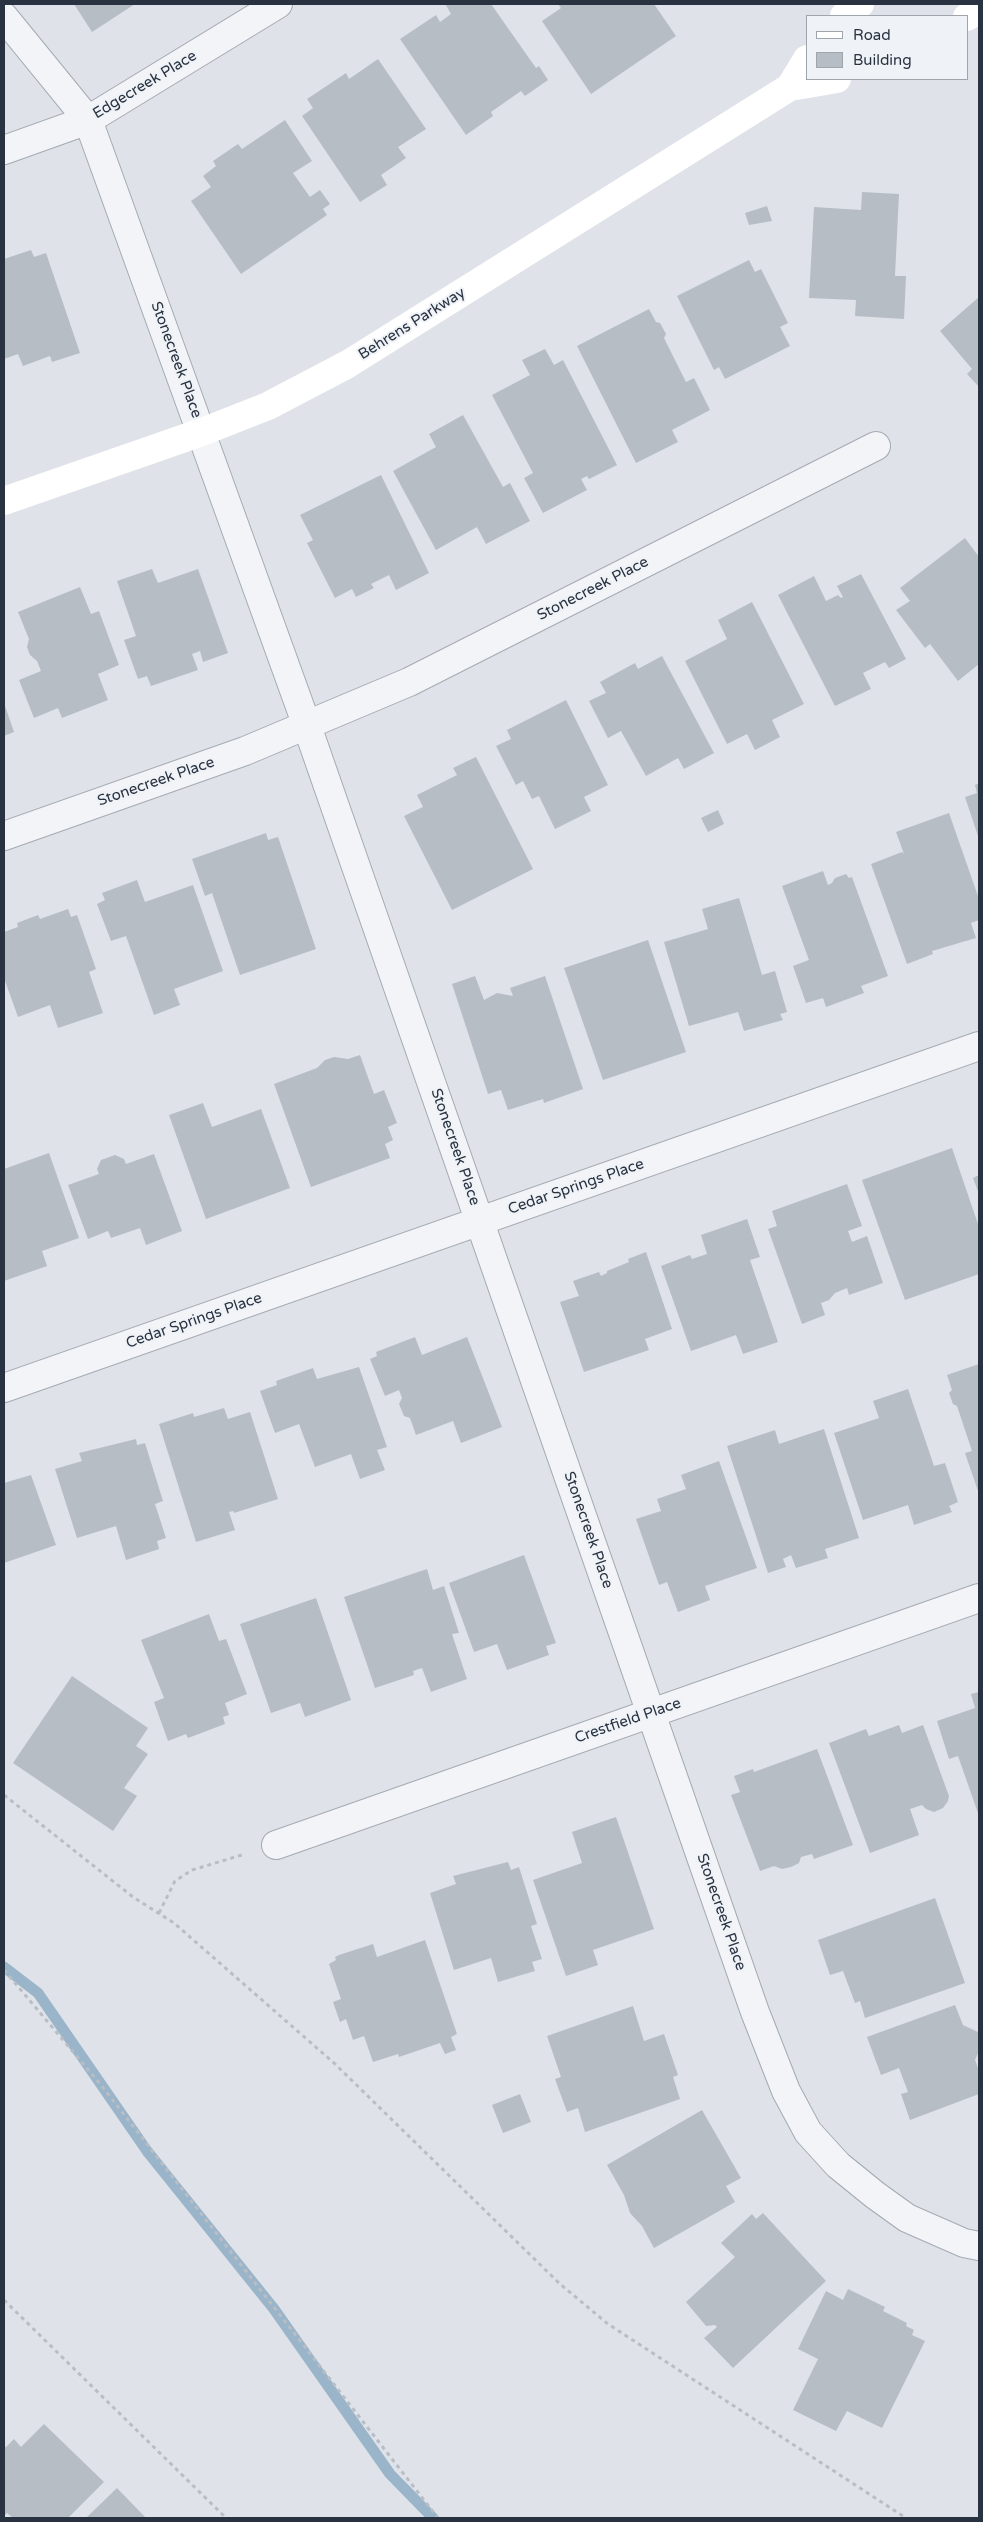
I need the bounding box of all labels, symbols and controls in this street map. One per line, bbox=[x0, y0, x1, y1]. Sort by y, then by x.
legend bbox=[806, 15, 968, 80]
text: Road bbox=[853, 26, 891, 44]
street label: Edgecreek Place bbox=[90, 47, 200, 123]
text: Building bbox=[853, 51, 912, 69]
street label: Behrens Parkway bbox=[355, 284, 469, 364]
street label: Stonecreek Place bbox=[147, 299, 205, 421]
street label: Stonecreek Place bbox=[534, 553, 652, 625]
street label: Stonecreek Place bbox=[95, 754, 217, 810]
street label: Stonecreek Place bbox=[427, 1086, 483, 1208]
street label: Cedar Springs Place bbox=[506, 1155, 646, 1219]
street label: Cedar Springs Place bbox=[124, 1289, 264, 1353]
street label: Stonecreek Place bbox=[560, 1469, 616, 1591]
street label: Crestfield Place bbox=[573, 1694, 683, 1748]
street label: Stonecreek Place bbox=[693, 1851, 749, 1973]

